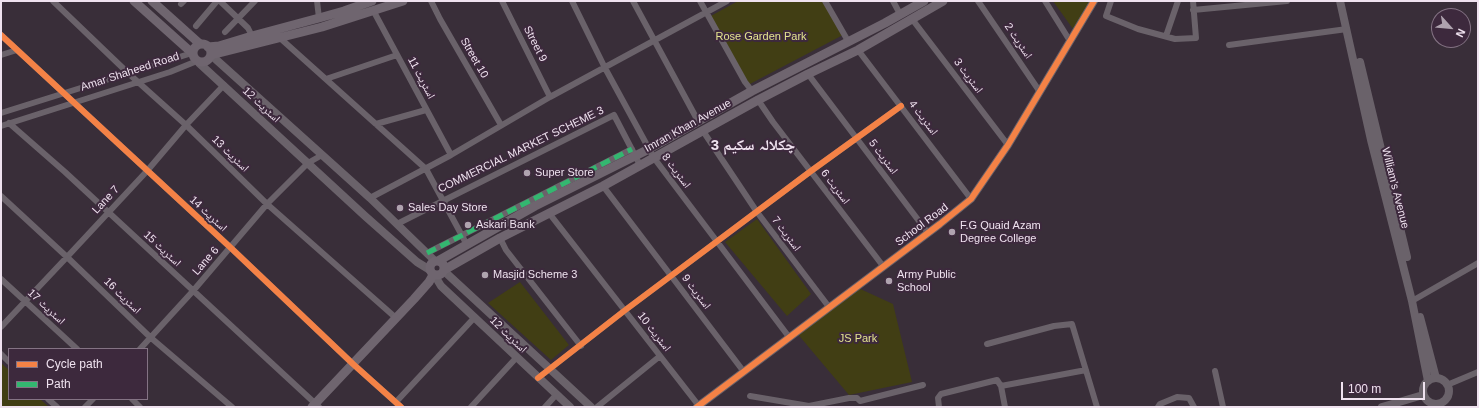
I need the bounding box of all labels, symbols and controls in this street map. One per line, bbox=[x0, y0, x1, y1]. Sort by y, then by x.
north arrow bbox=[1431, 8, 1471, 48]
street label: اسٹریٹ 2 bbox=[1001, 21, 1035, 61]
street label: Street 9 bbox=[520, 24, 550, 64]
text: N bbox=[1454, 27, 1468, 39]
park label: Rose Garden Park bbox=[715, 30, 807, 44]
street label: Street 10 bbox=[457, 35, 491, 81]
street label: Amar Shaheed Road bbox=[79, 50, 181, 94]
street label: اسٹریٹ 11 bbox=[404, 55, 438, 101]
street label: اسٹریٹ 3 bbox=[951, 56, 985, 96]
street label: اسٹریٹ 12 bbox=[240, 84, 282, 126]
street label: Imran Khan Avenue bbox=[642, 97, 734, 155]
street label: اسٹریٹ 4 bbox=[906, 98, 940, 138]
street label: COMMERCIAL MARKET SCHEME 3 bbox=[436, 104, 606, 196]
street label: اسٹریٹ 13 bbox=[209, 133, 251, 175]
district label: چکلالہ سکیم 3 bbox=[711, 137, 795, 155]
street label: اسٹریٹ 5 bbox=[866, 137, 900, 177]
street label: William's Avenue bbox=[1379, 146, 1411, 230]
street label: اسٹریٹ 8 bbox=[659, 151, 693, 191]
place label: Super Store bbox=[535, 166, 594, 180]
street label: اسٹریٹ 6 bbox=[818, 167, 852, 207]
marker: Super Store bbox=[522, 168, 532, 178]
street label: Lane 7 bbox=[90, 183, 122, 217]
street label: اسٹریٹ 14 bbox=[187, 193, 229, 235]
place label: Sales Day Store bbox=[408, 201, 487, 215]
street label: School Road bbox=[893, 201, 951, 249]
marker: Sales Day Store bbox=[395, 203, 405, 213]
street label: اسٹریٹ 7 bbox=[769, 214, 803, 254]
place label: Askari Bank bbox=[476, 218, 535, 232]
place label: F.G Quaid Azam Degree College bbox=[960, 219, 1041, 245]
marker: Askari Bank bbox=[463, 220, 473, 230]
marker: F.G Quaid Azam Degree College bbox=[947, 227, 957, 237]
street label: اسٹریٹ 15 bbox=[141, 228, 183, 270]
street label: Lane 6 bbox=[190, 244, 222, 278]
place label: Masjid Scheme 3 bbox=[493, 268, 577, 282]
place label: Army Public School bbox=[897, 268, 956, 294]
marker: Masjid Scheme 3 bbox=[480, 270, 490, 280]
street label: اسٹریٹ 9 bbox=[679, 272, 713, 312]
street label: اسٹریٹ 16 bbox=[101, 275, 143, 317]
marker: Army Public School bbox=[884, 276, 894, 286]
street label: اسٹریٹ 17 bbox=[25, 286, 67, 328]
street label: اسٹریٹ 10 bbox=[635, 310, 673, 354]
street label: اسٹریٹ 12 bbox=[487, 314, 529, 356]
park label: JS Park bbox=[839, 332, 877, 346]
legend bbox=[8, 348, 148, 400]
text: Cycle path bbox=[46, 357, 103, 371]
scale bar bbox=[1343, 374, 1427, 400]
text: Path bbox=[46, 377, 71, 391]
text: 100 m bbox=[1348, 382, 1381, 396]

